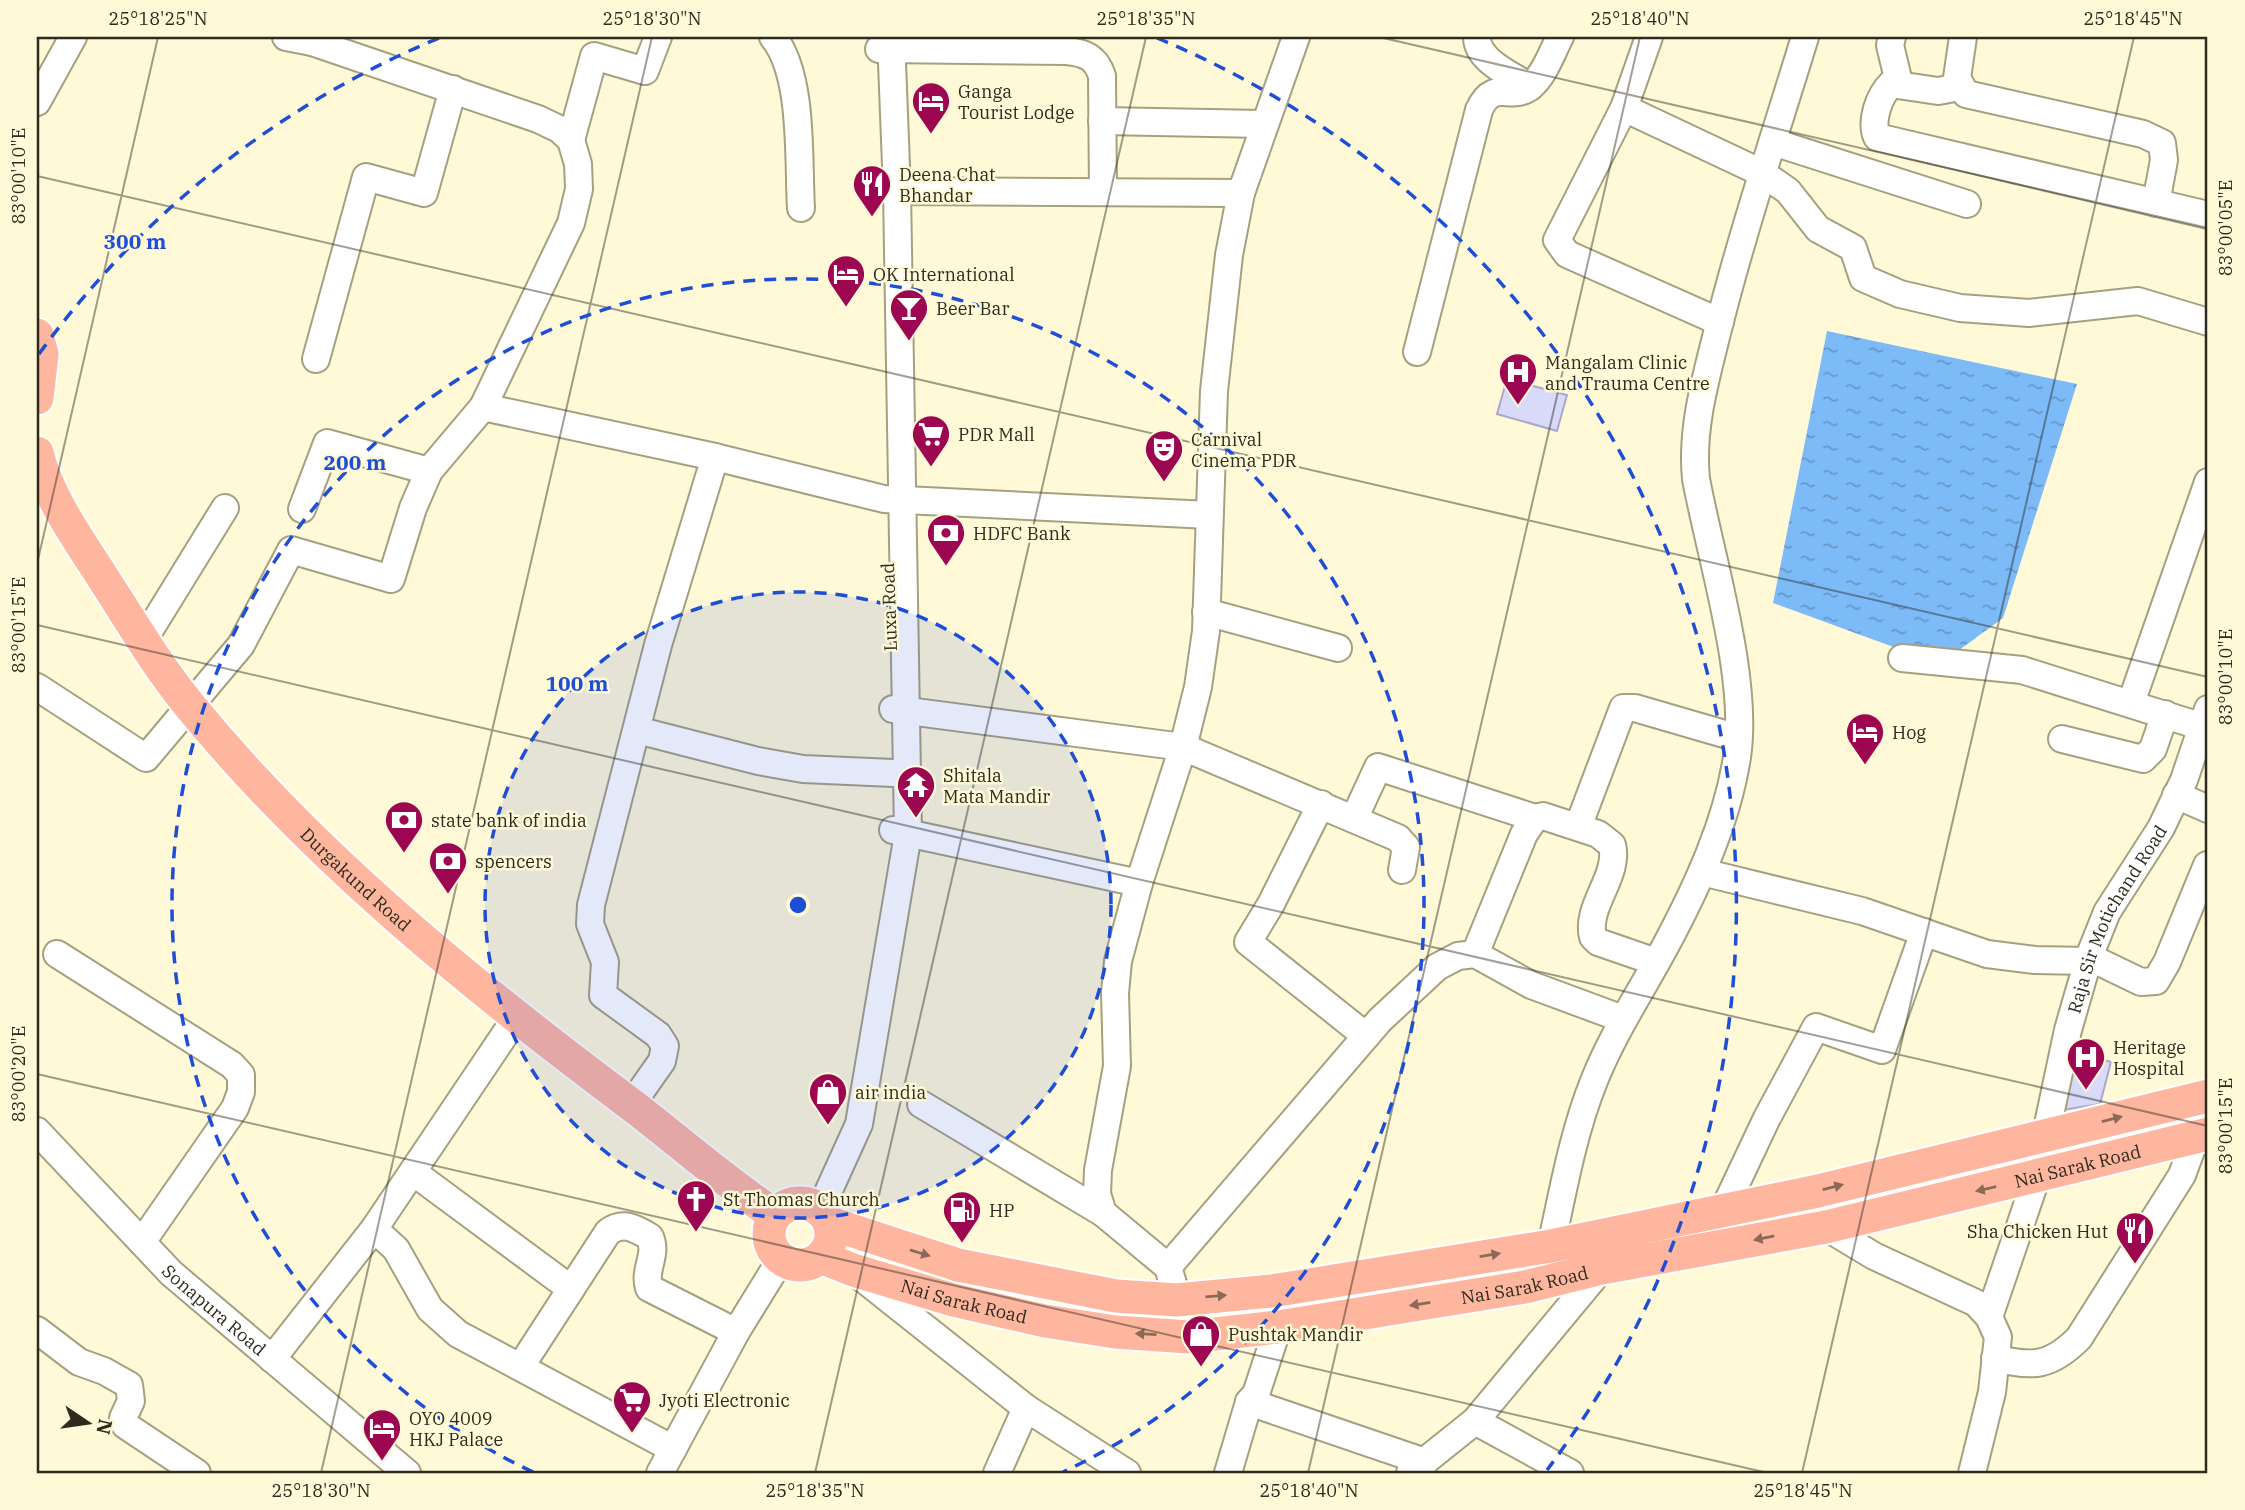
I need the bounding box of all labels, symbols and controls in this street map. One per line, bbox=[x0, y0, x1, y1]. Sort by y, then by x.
text: 25°18'25"N bbox=[109, 7, 208, 30]
text: 25°18'30"N bbox=[603, 7, 702, 30]
text: 25°18'35"N bbox=[1097, 7, 1196, 30]
text: 25°18'40"N bbox=[1591, 7, 1690, 30]
text: 25°18'45"N bbox=[2084, 7, 2183, 30]
hotel icon: Ganga Tourist Lodge bbox=[910, 80, 952, 135]
place label: Ganga Tourist Lodge bbox=[958, 80, 1074, 124]
text: 83°00'10"E bbox=[7, 128, 30, 224]
restaurant icon: Deena Chat Bhandar bbox=[851, 163, 893, 218]
place label: Deena Chat Bhandar bbox=[899, 163, 995, 207]
text: 83°00'05"E bbox=[2214, 180, 2237, 276]
text: 300 m bbox=[103, 227, 167, 255]
hotel icon: OK International bbox=[825, 253, 867, 308]
place label: OK International bbox=[873, 263, 1015, 286]
bar icon: Beer Bar bbox=[888, 287, 930, 342]
place label: Beer Bar bbox=[936, 297, 1009, 320]
hospital icon: Mangalam Clinic and Trauma Centre bbox=[1497, 351, 1539, 406]
place label: Mangalam Clinic and Trauma Centre bbox=[1545, 351, 1710, 395]
supermarket icon: PDR Mall bbox=[910, 413, 952, 468]
place label: PDR Mall bbox=[958, 423, 1035, 446]
theatre icon: Carnival Cinema PDR bbox=[1143, 428, 1185, 483]
place label: Carnival Cinema PDR bbox=[1191, 428, 1297, 472]
text: 200 m bbox=[323, 448, 387, 476]
bank icon: HDFC Bank bbox=[925, 512, 967, 567]
place label: HDFC Bank bbox=[973, 522, 1071, 545]
street label: Luxa Road bbox=[876, 562, 902, 652]
text: 83°00'15"E bbox=[7, 577, 30, 673]
text: 83°00'10"E bbox=[2214, 629, 2237, 725]
text: 100 m bbox=[545, 669, 609, 697]
hotel icon: Hog bbox=[1844, 711, 1886, 766]
place label: Hog bbox=[1892, 721, 1926, 744]
temple icon: Shitala Mata Mandir bbox=[895, 764, 937, 819]
place label: Shitala Mata Mandir bbox=[943, 764, 1050, 808]
bank icon: state bank of india bbox=[383, 799, 425, 854]
place label: state bank of india bbox=[431, 809, 587, 832]
street label: Raja Sir Motichand Road bbox=[2062, 821, 2171, 1016]
street label: Durgakund Road bbox=[296, 822, 416, 936]
bank icon: spencers bbox=[427, 840, 469, 895]
place label: spencers bbox=[475, 850, 552, 873]
centre of rings bbox=[786, 893, 810, 917]
text: 83°00'20"E bbox=[7, 1026, 30, 1122]
hospital icon: Heritage Hospital bbox=[2065, 1036, 2107, 1091]
place label: Heritage Hospital bbox=[2113, 1036, 2186, 1080]
shop icon: air india bbox=[807, 1071, 849, 1126]
text: 83°00'15"E bbox=[2214, 1078, 2237, 1174]
place label: air india bbox=[855, 1081, 926, 1104]
one-way arrow bbox=[2101, 1113, 2123, 1124]
street label: Nai Sarak Road bbox=[2012, 1139, 2143, 1192]
church icon: St Thomas Church bbox=[675, 1178, 717, 1233]
one-way arrow bbox=[1822, 1181, 1844, 1192]
one-way arrow bbox=[1975, 1183, 1997, 1194]
place label: St Thomas Church bbox=[723, 1188, 880, 1211]
fuel station icon: HP bbox=[941, 1189, 983, 1244]
place label: HP bbox=[989, 1199, 1014, 1222]
restaurant icon: Sha Chicken Hut bbox=[2114, 1210, 2156, 1265]
place label: Sha Chicken Hut bbox=[1967, 1220, 2108, 1243]
one-way arrow bbox=[1753, 1233, 1775, 1244]
one-way arrow bbox=[910, 1249, 931, 1259]
one-way arrow bbox=[1479, 1250, 1501, 1261]
street label: Sonapura Road bbox=[157, 1259, 271, 1360]
street label: Nai Sarak Road bbox=[1459, 1260, 1591, 1309]
street label: Nai Sarak Road bbox=[898, 1274, 1030, 1328]
one-way arrow bbox=[1206, 1290, 1228, 1301]
one-way arrow bbox=[1409, 1299, 1431, 1310]
shop icon: Pushtak Mandir bbox=[1180, 1313, 1222, 1368]
place label: Pushtak Mandir bbox=[1228, 1323, 1363, 1346]
one-way arrow bbox=[1135, 1328, 1157, 1339]
supermarket icon: Jyoti Electronic bbox=[611, 1379, 653, 1434]
north arrow bbox=[52, 1388, 122, 1458]
place label: Jyoti Electronic bbox=[659, 1389, 790, 1412]
hotel icon: OYO 4009 HKJ Palace bbox=[361, 1407, 403, 1462]
place label: OYO 4009 HKJ Palace bbox=[409, 1407, 503, 1451]
text: N bbox=[91, 1417, 118, 1437]
text: 25°18'30"N bbox=[272, 1479, 371, 1502]
text: 25°18'35"N bbox=[766, 1479, 865, 1502]
text: 25°18'40"N bbox=[1260, 1479, 1359, 1502]
text: 25°18'45"N bbox=[1754, 1479, 1853, 1502]

